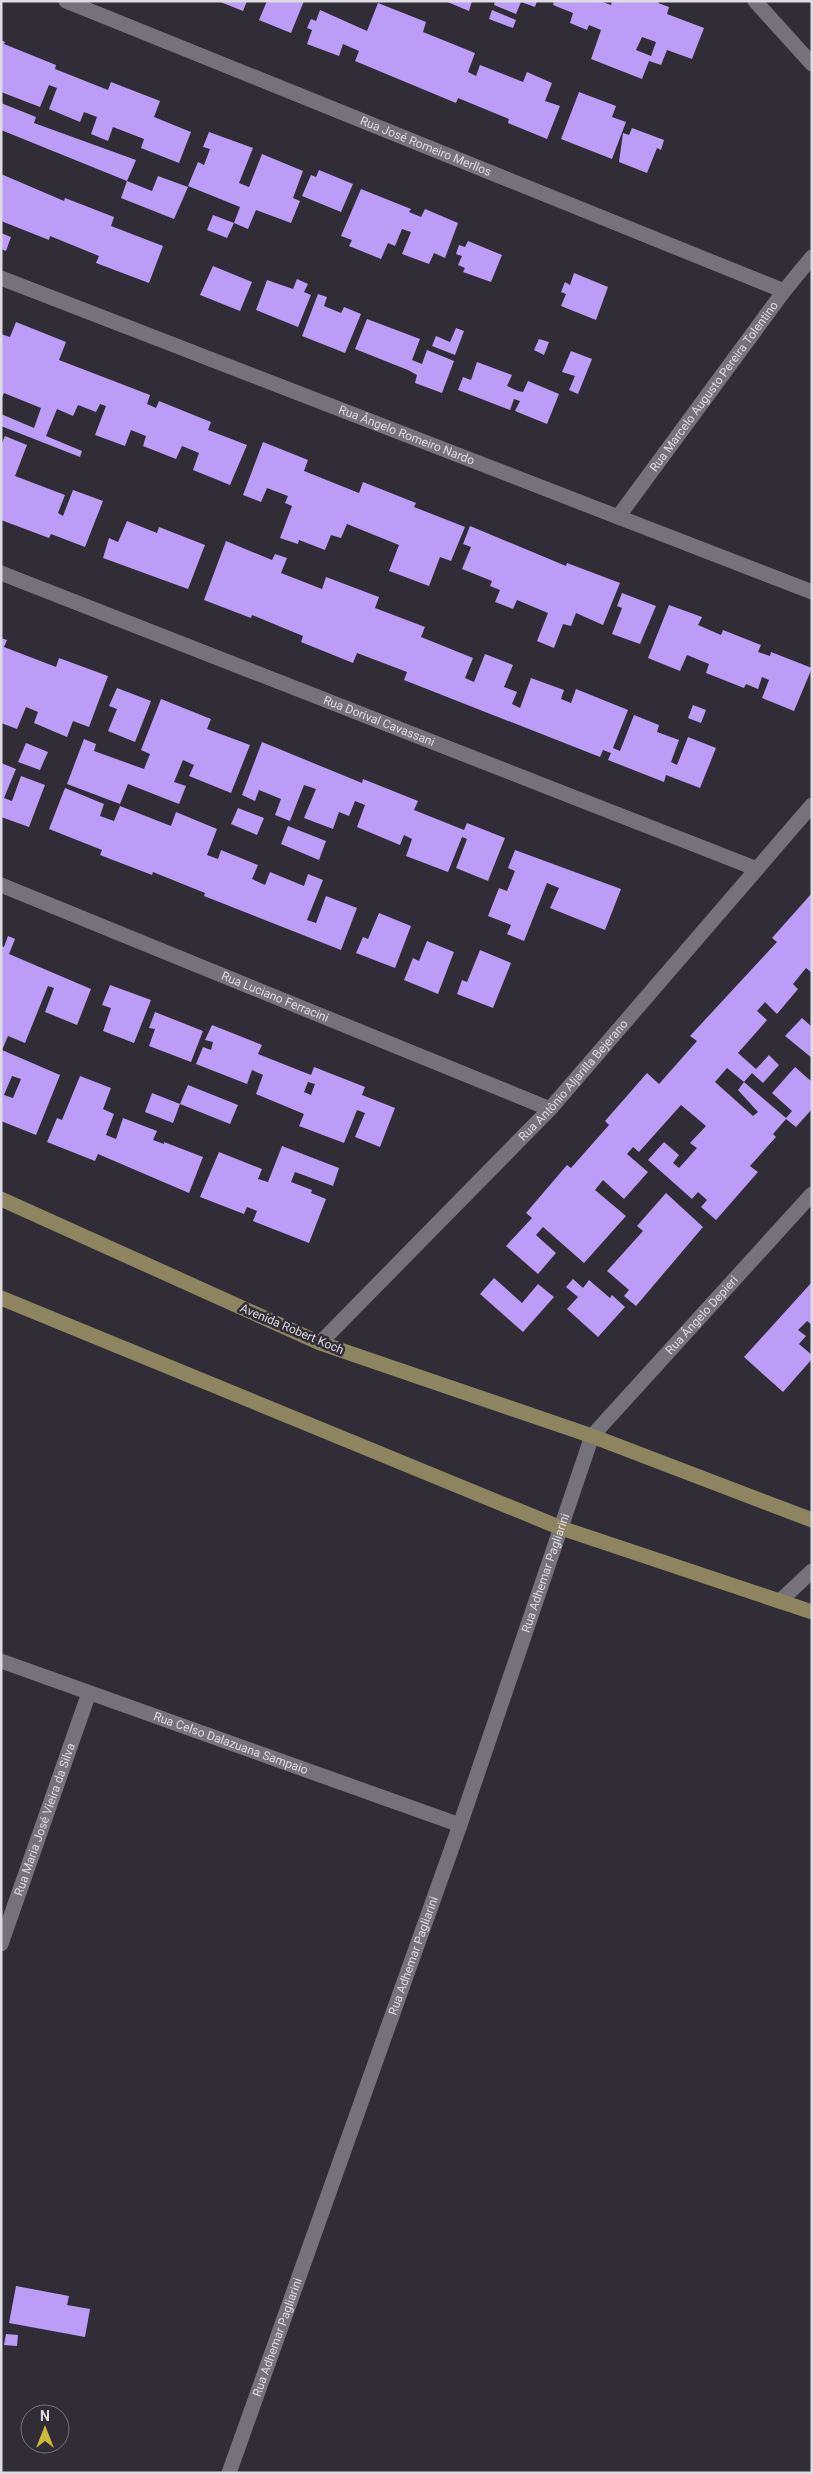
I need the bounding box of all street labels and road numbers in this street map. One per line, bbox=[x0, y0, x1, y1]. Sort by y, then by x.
street label: Rua José Romeiro Merllos bbox=[358, 114, 493, 179]
street label: Rua Marcelo Augusto Pereira Tolentino bbox=[647, 299, 781, 474]
street label: Rua Ângelo Romeiro Nardo bbox=[337, 402, 477, 468]
street label: Rua Dorival Cavassani bbox=[321, 693, 437, 749]
street label: Rua Luciano Ferracini bbox=[219, 969, 331, 1025]
street label: Rua Antônio Aljarilla Bejerano bbox=[516, 1017, 631, 1144]
street label: Rua Ângelo Depieri bbox=[663, 1273, 741, 1357]
street label: Avenida Robert Koch bbox=[238, 1301, 346, 1357]
street label: Rua Adhemar Pagliarini bbox=[519, 1512, 572, 1634]
street label: Rua Celso Dalazuana Sampaio bbox=[152, 1709, 310, 1777]
street label: Rua Maria José Vieira da Silva bbox=[11, 1741, 78, 1898]
street label: Rua Adhemar Pagliarini bbox=[386, 1895, 441, 2017]
street label: Rua Adhemar Pagliarini bbox=[250, 2276, 305, 2399]

